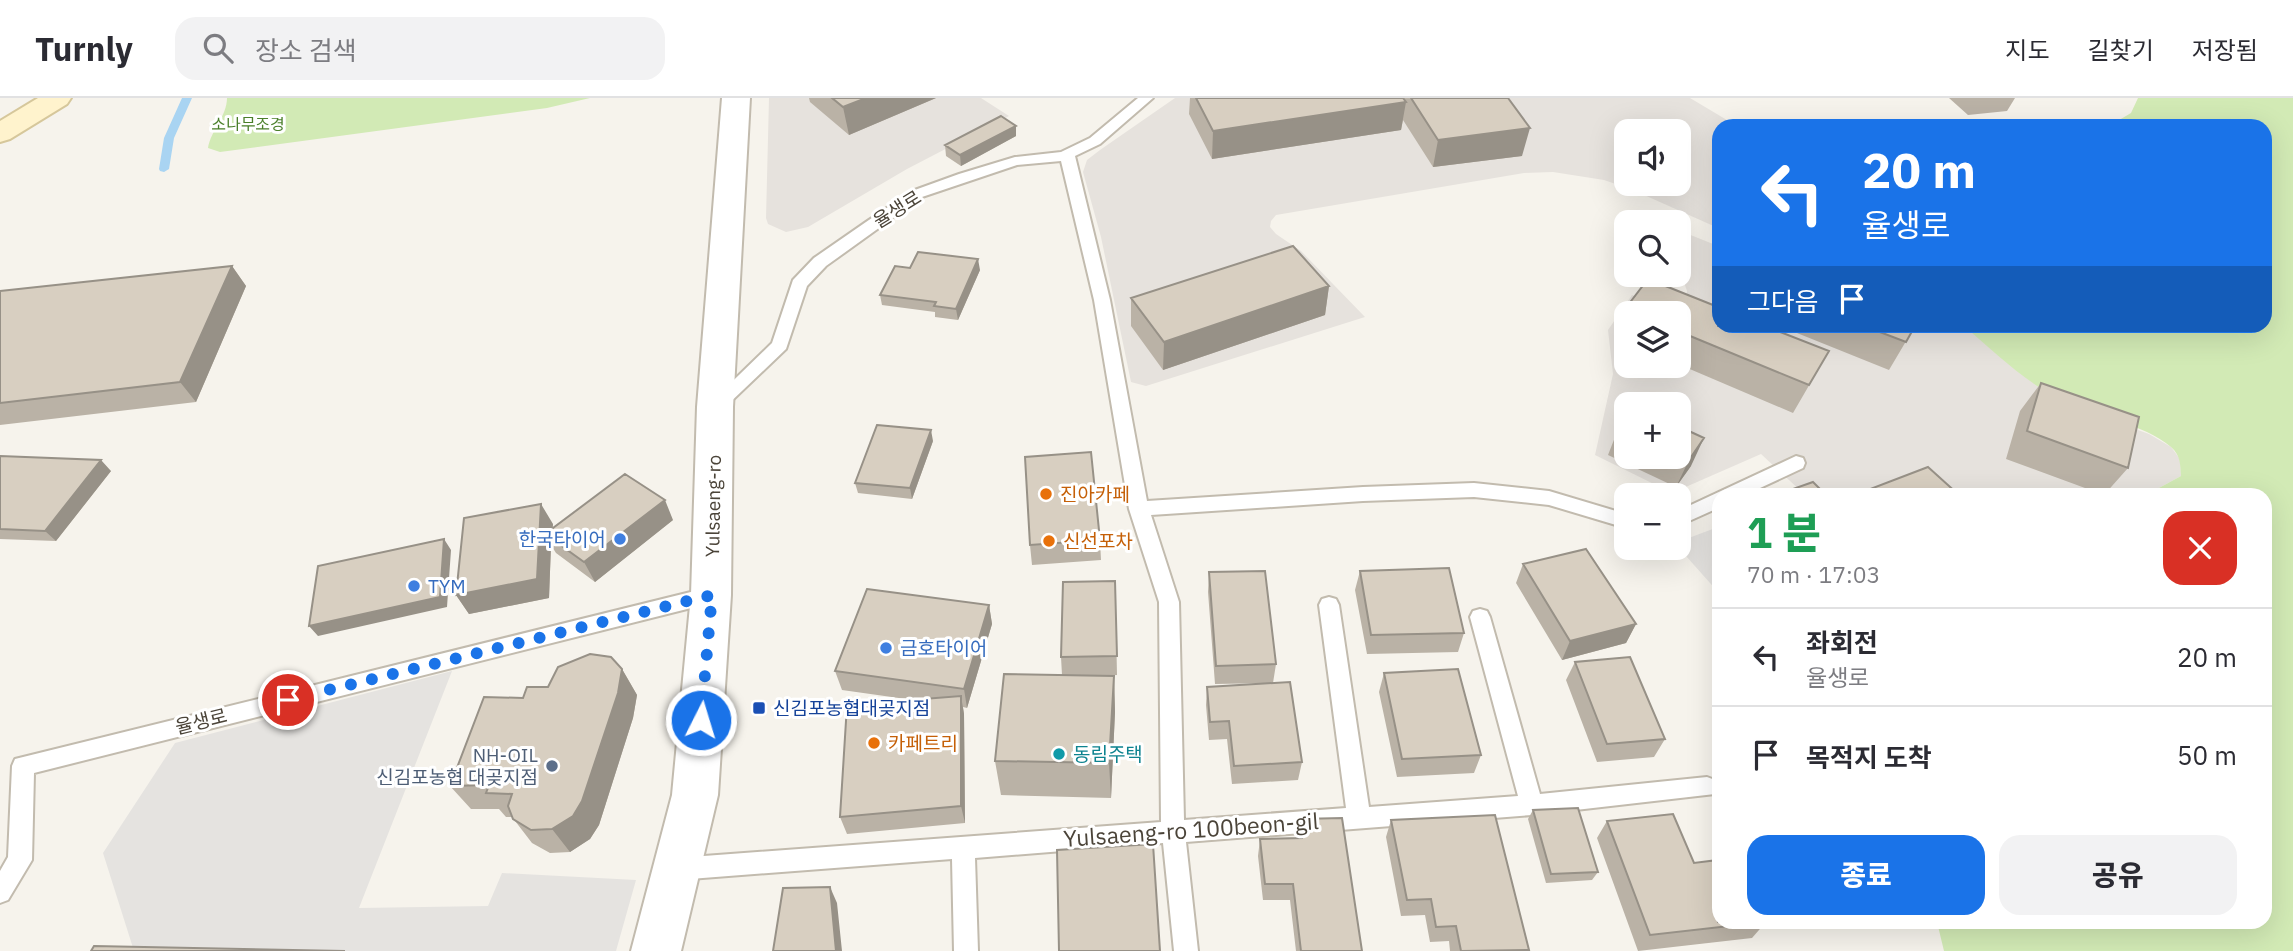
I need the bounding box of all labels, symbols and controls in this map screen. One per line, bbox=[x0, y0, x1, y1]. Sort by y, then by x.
search box bbox=[175, 17, 665, 80]
text: Turnly bbox=[35, 27, 133, 70]
icon: search bbox=[199, 29, 237, 67]
text: 장소 검색 bbox=[255, 33, 357, 67]
text: 지도 bbox=[2005, 34, 2050, 66]
text: 길찾기 bbox=[2088, 34, 2154, 66]
text: 저장됨 bbox=[2192, 34, 2258, 66]
park label: 소나무조경 bbox=[211, 114, 285, 134]
map controls bbox=[1614, 119, 1691, 560]
button: sound bbox=[1614, 119, 1691, 196]
text: 20 m bbox=[1862, 138, 1976, 201]
icon: left bbox=[1747, 147, 1838, 238]
street label: 율생로 bbox=[868, 185, 926, 233]
text: 율생로 bbox=[1862, 204, 1950, 246]
button: search bbox=[1614, 210, 1691, 287]
icon: arrive bbox=[1833, 280, 1871, 318]
text: 그다음 bbox=[1747, 284, 1819, 318]
button: layers bbox=[1614, 301, 1691, 378]
button: + bbox=[1614, 392, 1691, 469]
street label: Yulsaeng-ro bbox=[700, 455, 726, 557]
place label: 진아카페 bbox=[1060, 482, 1130, 506]
button: − bbox=[1614, 483, 1691, 560]
marker: 진아카페 bbox=[1038, 486, 1054, 502]
text: 1 분 bbox=[1747, 505, 1821, 560]
button: close bbox=[2163, 511, 2237, 585]
place label: 한국타이어 bbox=[519, 527, 606, 551]
place label: 신선포차 bbox=[1063, 529, 1133, 553]
marker: 한국타이어 bbox=[612, 531, 628, 547]
marker: 신선포차 bbox=[1041, 533, 1057, 549]
text: 70 m · 17:03 bbox=[1747, 559, 1880, 589]
place label: TYM bbox=[428, 574, 466, 598]
marker: TYM bbox=[406, 578, 422, 594]
text: 좌회전 bbox=[1806, 625, 1878, 659]
place label: 금호타이어 bbox=[900, 636, 987, 660]
icon: left bbox=[1747, 638, 1785, 676]
marker: 금호타이어 bbox=[878, 640, 894, 656]
text: 20 m bbox=[2177, 640, 2237, 674]
text: 율생로 bbox=[1806, 662, 1869, 692]
pin bbox=[258, 670, 318, 730]
icon: arrive bbox=[269, 681, 307, 719]
position arrow bbox=[664, 683, 738, 757]
place label: 신김포농협대곶지점 bbox=[773, 696, 930, 720]
marker: 신김포농협대곶지점 bbox=[751, 700, 767, 716]
street label: 율생로 bbox=[173, 703, 229, 739]
place label: 카페트리 bbox=[888, 731, 958, 755]
marker: 카페트리 bbox=[866, 735, 882, 751]
icon: arrive bbox=[1747, 736, 1785, 774]
text: 50 m bbox=[2177, 738, 2237, 772]
text: 목적지 도착 bbox=[1806, 740, 1932, 774]
place label: 동림주택 bbox=[1073, 742, 1143, 766]
place label: NH-OIL 신김포농협 대곶지점 bbox=[376, 743, 538, 789]
marker: 동림주택 bbox=[1051, 746, 1067, 762]
marker: NH-OIL 신김포농협 대곶지점 bbox=[544, 758, 560, 774]
street label: Yulsaeng-ro 100beon-gil bbox=[1062, 805, 1320, 853]
button: 종료 bbox=[1747, 835, 1985, 915]
button: 공유 bbox=[1999, 835, 2237, 915]

